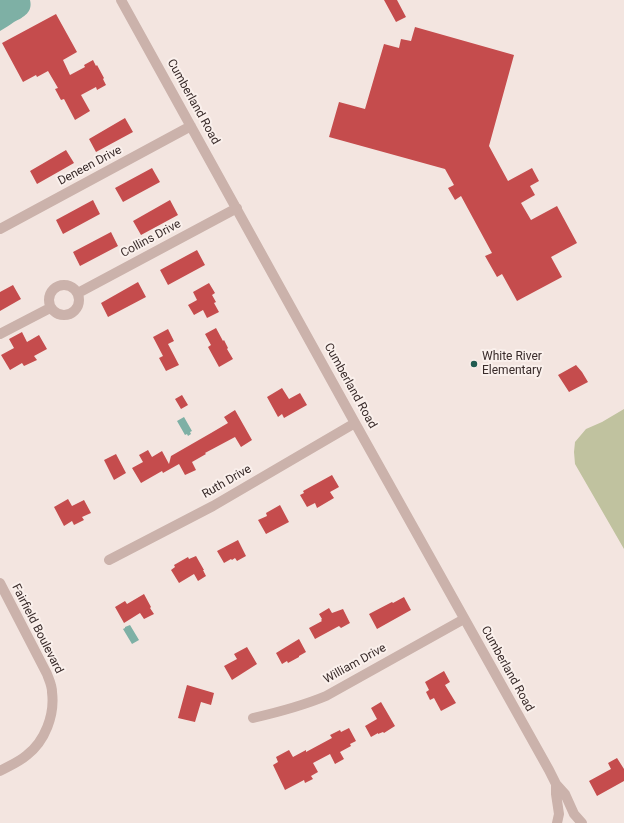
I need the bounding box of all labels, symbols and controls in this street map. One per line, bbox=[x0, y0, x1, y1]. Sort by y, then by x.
street label: Cumberland Road bbox=[164, 57, 222, 147]
street label: Deneen Drive bbox=[56, 143, 124, 189]
street label: Collins Drive bbox=[118, 217, 184, 261]
street label: Cumberland Road bbox=[321, 341, 379, 431]
place label: White River Elementary bbox=[482, 350, 542, 378]
marker: White River Elementary bbox=[469, 359, 479, 369]
street label: Ruth Drive bbox=[200, 462, 254, 502]
street label: Fairfield Boulevard bbox=[8, 582, 66, 676]
street label: Cumberland Road bbox=[478, 624, 536, 714]
street label: William Drive bbox=[321, 641, 389, 687]

